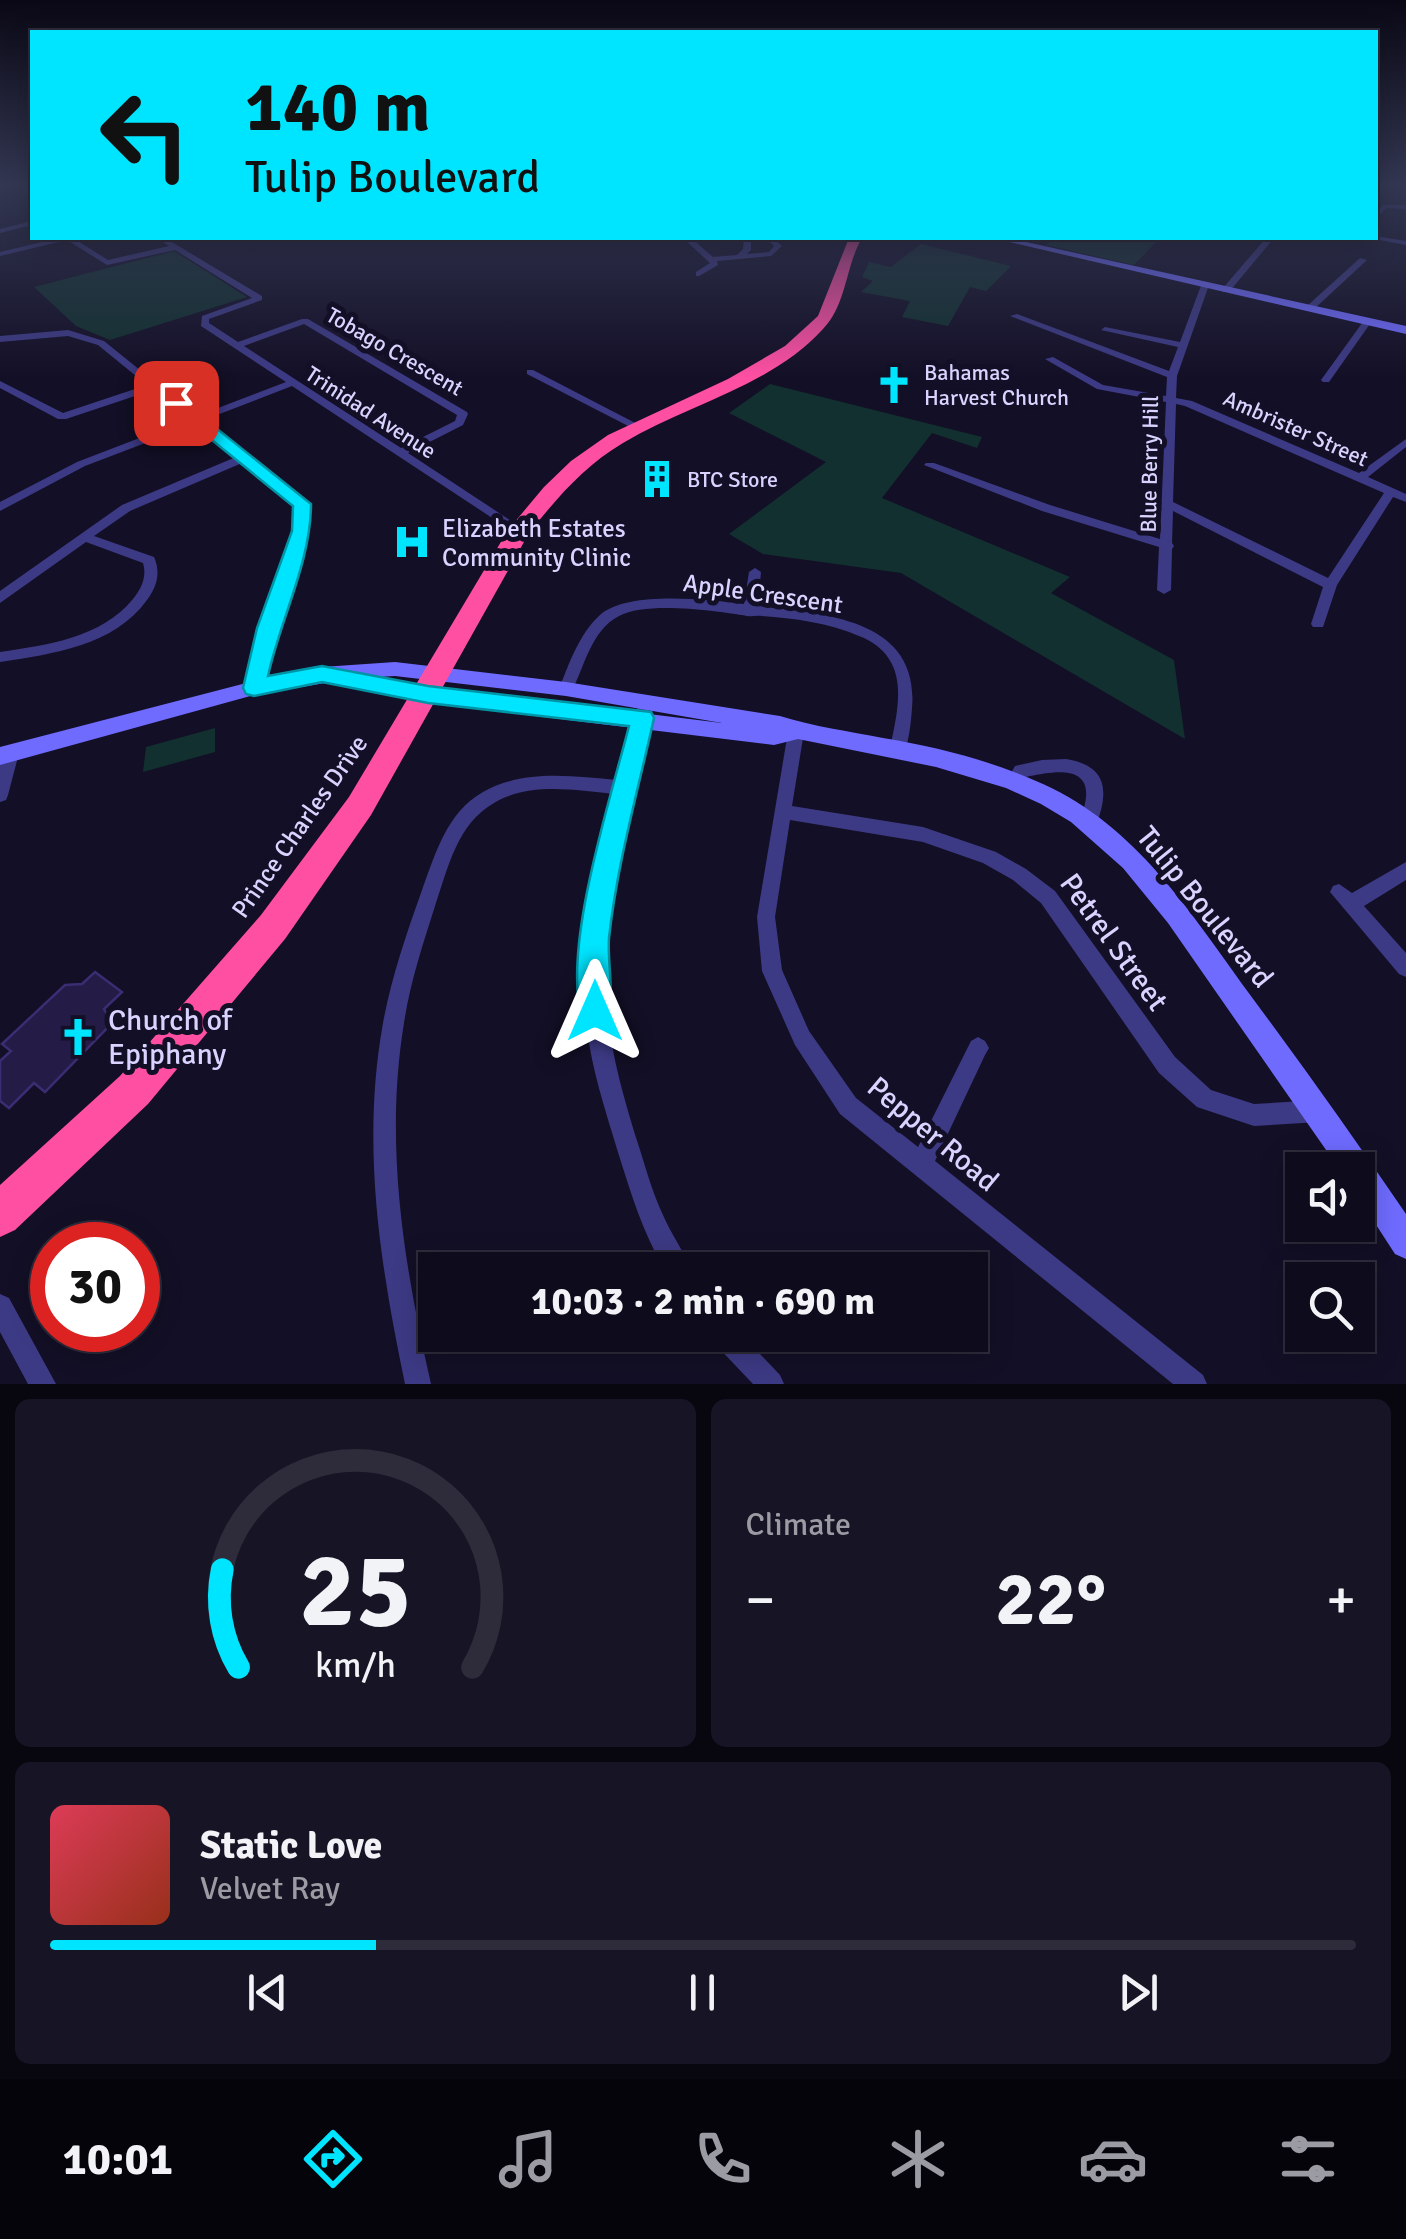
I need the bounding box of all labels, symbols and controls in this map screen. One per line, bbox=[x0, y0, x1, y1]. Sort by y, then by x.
text: 140 m bbox=[245, 64, 430, 150]
icon: left bbox=[80, 70, 210, 200]
text: Tulip Boulevard bbox=[245, 150, 540, 205]
street label: Tobago Crescent bbox=[321, 301, 468, 402]
place label: Bahamas Harvest Church bbox=[924, 359, 1069, 411]
street label: Trinidad Avenue bbox=[300, 360, 441, 465]
pin bbox=[134, 361, 219, 446]
church icon: Bahamas Harvest Church bbox=[873, 364, 915, 406]
icon: arrive bbox=[149, 376, 204, 431]
street label: Ambrister Street bbox=[1219, 385, 1373, 473]
street label: Blue Berry Hill bbox=[1135, 395, 1164, 533]
building icon: BTC Store bbox=[636, 458, 678, 500]
place label: BTC Store bbox=[687, 466, 778, 493]
place label: Elizabeth Estates Community Clinic bbox=[442, 513, 631, 573]
hospital icon: Elizabeth Estates Community Clinic bbox=[391, 521, 433, 563]
street label: Apple Crescent bbox=[681, 567, 845, 620]
street label: Prince Charles Drive bbox=[225, 729, 374, 924]
street label: Tulip Boulevard bbox=[1128, 819, 1281, 995]
street label: Petrel Street bbox=[1051, 866, 1176, 1018]
position arrow bbox=[543, 959, 647, 1063]
place label: Church of Epiphany bbox=[108, 1002, 234, 1073]
church icon: Church of Epiphany bbox=[57, 1016, 99, 1058]
street label: Pepper Road bbox=[860, 1069, 1006, 1200]
map controls bbox=[1285, 1152, 1375, 1352]
button: sound bbox=[1285, 1152, 1375, 1242]
speed limit sign: 30 bbox=[30, 1222, 160, 1352]
button: search bbox=[1285, 1262, 1375, 1352]
text: 10:03 · 2 min · 690 m bbox=[531, 1278, 875, 1325]
text: Climate bbox=[746, 1505, 851, 1544]
text: 25 bbox=[299, 1527, 411, 1655]
text: 22° bbox=[995, 1553, 1106, 1646]
text: − bbox=[746, 1566, 775, 1634]
text: + bbox=[1326, 1566, 1356, 1634]
text: km/h bbox=[315, 1643, 396, 1687]
text: Static Love bbox=[200, 1822, 382, 1869]
text: Velvet Ray bbox=[200, 1869, 340, 1908]
icon: previous bbox=[240, 1965, 295, 2020]
icon: pause bbox=[675, 1965, 730, 2020]
icon: next bbox=[1111, 1965, 1166, 2020]
icon: directions bbox=[298, 2124, 368, 2194]
icon: music bbox=[493, 2124, 563, 2194]
icon: phone bbox=[688, 2124, 758, 2194]
icon: climate bbox=[883, 2124, 953, 2194]
icon: car bbox=[1078, 2124, 1148, 2194]
icon: filters bbox=[1273, 2124, 1343, 2194]
text: 10:01 bbox=[63, 2132, 173, 2187]

